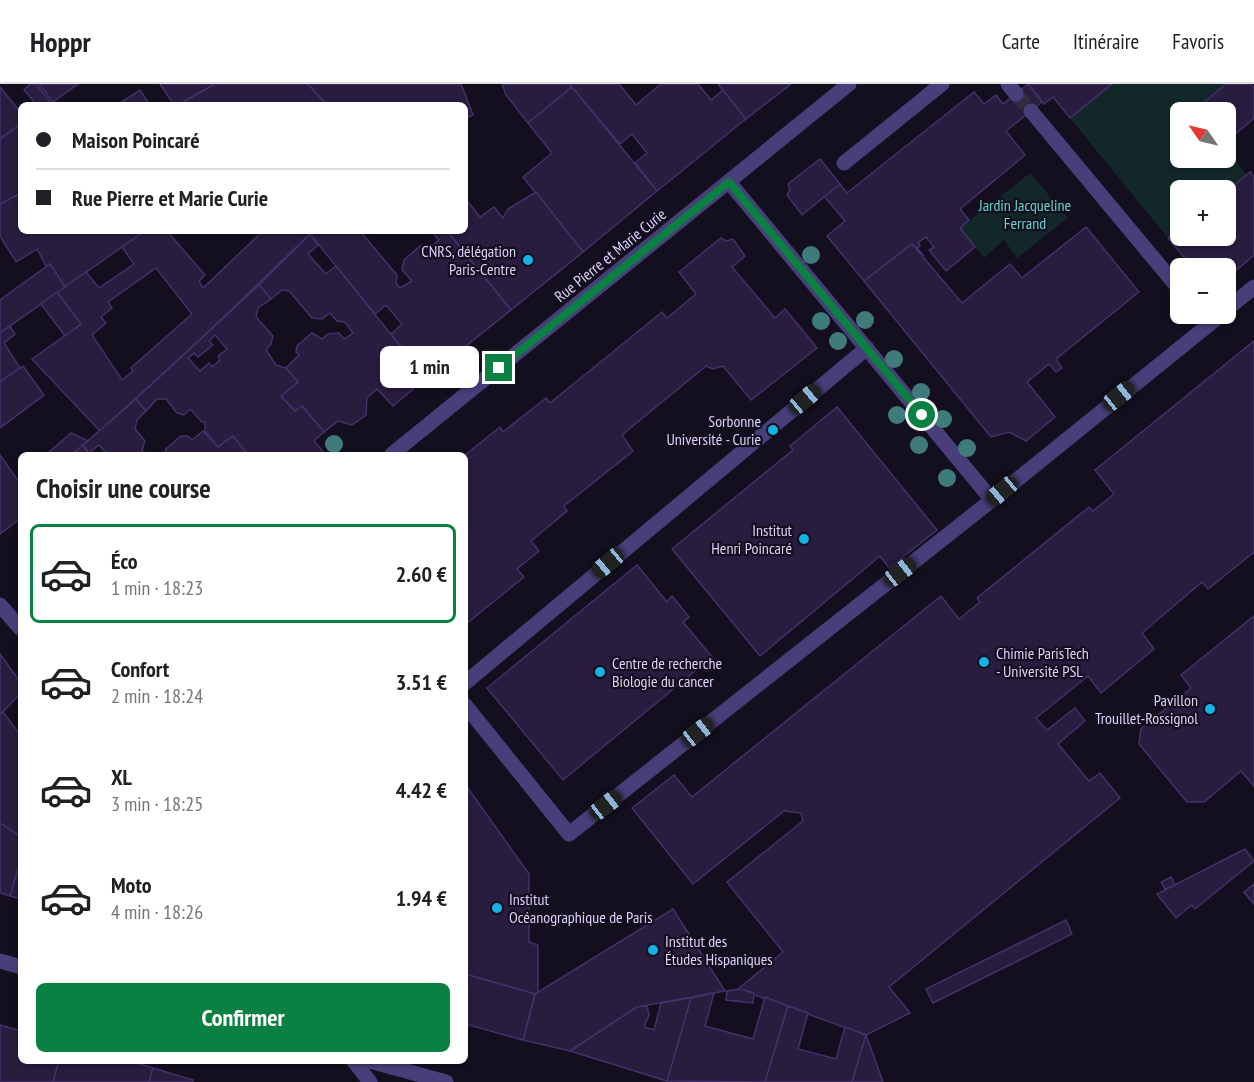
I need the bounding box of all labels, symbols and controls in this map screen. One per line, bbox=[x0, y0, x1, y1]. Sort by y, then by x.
text: Hoppr bbox=[30, 23, 91, 60]
text: Carte bbox=[1002, 28, 1040, 55]
text: Itinéraire bbox=[1073, 28, 1139, 55]
text: Favoris bbox=[1172, 28, 1224, 55]
north arrow bbox=[1170, 102, 1236, 168]
map controls bbox=[1170, 102, 1236, 324]
text: Maison Poincaré bbox=[72, 126, 200, 154]
button: + bbox=[1170, 180, 1236, 246]
text: Rue Pierre et Marie Curie bbox=[72, 184, 268, 212]
park label: Jardin Jacqueline Ferrand bbox=[978, 195, 1071, 233]
street label: Rue Pierre et Marie Curie bbox=[550, 204, 670, 306]
place label: CNRS, délégation Paris-Centre bbox=[421, 241, 516, 279]
marker: CNRS, délégation Paris-Centre bbox=[521, 253, 535, 267]
button: − bbox=[1170, 258, 1236, 324]
callout: 1 min bbox=[379, 347, 478, 389]
text: 1 min bbox=[409, 354, 450, 380]
route end bbox=[485, 354, 512, 381]
car bbox=[1099, 378, 1139, 414]
car bbox=[785, 381, 825, 417]
route start bbox=[908, 401, 935, 428]
place label: Sorbonne Université - Curie bbox=[666, 411, 761, 449]
marker: Sorbonne Université - Curie bbox=[766, 423, 780, 437]
text: Choisir une course bbox=[36, 471, 211, 505]
car bbox=[982, 473, 1022, 509]
place label: Institut Henri Poincaré bbox=[711, 520, 793, 558]
marker: Institut Henri Poincaré bbox=[797, 532, 811, 546]
car bbox=[588, 545, 628, 581]
icon: car bbox=[39, 547, 93, 601]
text: Éco bbox=[111, 547, 138, 575]
car bbox=[880, 554, 920, 590]
text: 2.60 € bbox=[396, 560, 447, 588]
text: 1 min · 18:23 bbox=[111, 575, 203, 601]
place label: Chimie ParisTech - Université PSL bbox=[996, 643, 1089, 681]
place label: Centre de recherche Biologie du cancer bbox=[612, 653, 722, 691]
icon: car bbox=[39, 655, 93, 709]
text: Confort bbox=[111, 655, 169, 683]
marker: Chimie ParisTech - Université PSL bbox=[977, 655, 991, 669]
marker: Centre de recherche Biologie du cancer bbox=[593, 665, 607, 679]
text: 3.51 € bbox=[396, 668, 447, 696]
text: 2 min · 18:24 bbox=[111, 683, 203, 709]
place label: Pavillon Trouillet-Rossignol bbox=[1095, 690, 1198, 728]
marker: Pavillon Trouillet-Rossignol bbox=[1203, 702, 1217, 716]
car bbox=[678, 714, 718, 750]
icon: car bbox=[39, 763, 93, 817]
text: XL bbox=[111, 763, 132, 791]
text: 4.42 € bbox=[396, 776, 447, 804]
car bbox=[586, 787, 626, 823]
text: 3 min · 18:25 bbox=[111, 791, 203, 817]
icon: car bbox=[39, 871, 93, 925]
text: Moto bbox=[111, 871, 152, 899]
text: 1.94 € bbox=[396, 884, 447, 912]
place label: Institut Océanographique de Paris bbox=[509, 889, 653, 927]
text: 4 min · 18:26 bbox=[111, 899, 203, 925]
marker: Institut Océanographique de Paris bbox=[490, 901, 504, 915]
place label: Institut des Études Hispaniques bbox=[665, 931, 773, 969]
marker: Institut des Études Hispaniques bbox=[646, 943, 660, 957]
button: Confirmer bbox=[36, 983, 450, 1052]

